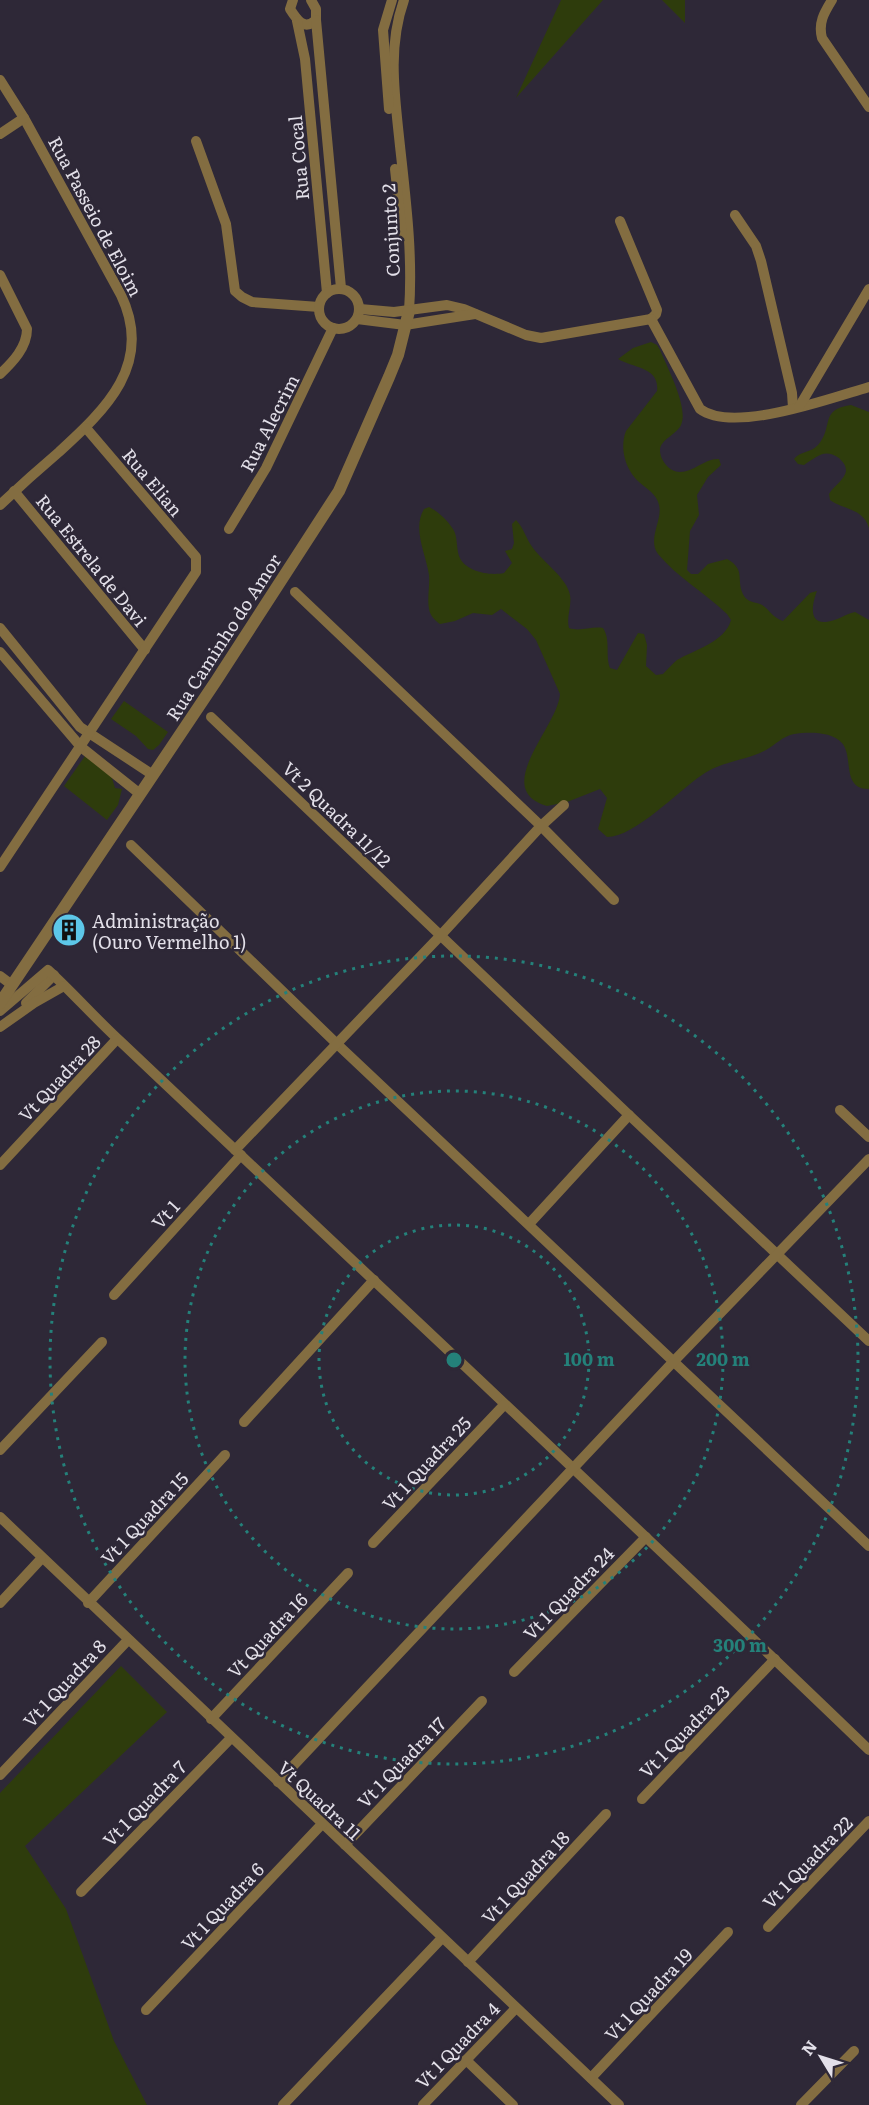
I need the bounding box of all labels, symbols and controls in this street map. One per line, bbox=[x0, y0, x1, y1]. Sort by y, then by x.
street label: Rua Cocal bbox=[281, 115, 315, 201]
street label: Rua Passeio de Eloim bbox=[42, 131, 150, 301]
street label: Conjunto 2 bbox=[374, 183, 406, 277]
street label: Rua Alecrim bbox=[233, 370, 305, 476]
street label: Rua Elian bbox=[116, 442, 190, 522]
street label: Rua Estrela de Davi bbox=[30, 488, 154, 632]
street label: Rua Caminho do Amor bbox=[159, 548, 287, 726]
street label: Vt 2 Quadra 11/12 bbox=[276, 755, 398, 873]
place label: Administração (Ouro Vermelho 1) bbox=[92, 907, 246, 955]
building icon: Administração (Ouro Vermelho 1) bbox=[51, 912, 87, 948]
street label: Vt Quadra 28 bbox=[12, 1029, 106, 1127]
street label: Vt 1 bbox=[145, 1194, 185, 1234]
text: 100 m bbox=[563, 1345, 615, 1372]
text: 200 m bbox=[696, 1345, 750, 1372]
centre of rings bbox=[444, 1350, 464, 1370]
street label: Vt 1 Quadra 25 bbox=[375, 1410, 477, 1516]
street label: Vt 1 Quadra 15 bbox=[94, 1466, 194, 1570]
street label: Vt 1 Quadra 24 bbox=[516, 1540, 620, 1646]
street label: Vt Quadra 16 bbox=[220, 1586, 314, 1684]
text: 300 m bbox=[713, 1631, 767, 1658]
street label: Vt 1 Quadra 8 bbox=[16, 1633, 112, 1733]
street label: Vt 1 Quadra 23 bbox=[632, 1678, 736, 1784]
street label: Vt 1 Quadra 17 bbox=[350, 1710, 452, 1814]
street label: Vt 1 Quadra 7 bbox=[96, 1754, 192, 1852]
street label: Vt Quadra 11 bbox=[272, 1754, 368, 1846]
street label: Vt 1 Quadra 22 bbox=[756, 1810, 858, 1914]
street label: Vt 1 Quadra 18 bbox=[475, 1824, 575, 1930]
street label: Vt 1 Quadra 6 bbox=[174, 1856, 270, 1956]
street label: Vt 1 Quadra 19 bbox=[598, 1942, 698, 2046]
street label: Vt 1 Quadra 4 bbox=[409, 1995, 506, 2094]
north arrow bbox=[791, 2027, 851, 2087]
text: N bbox=[795, 2034, 822, 2060]

